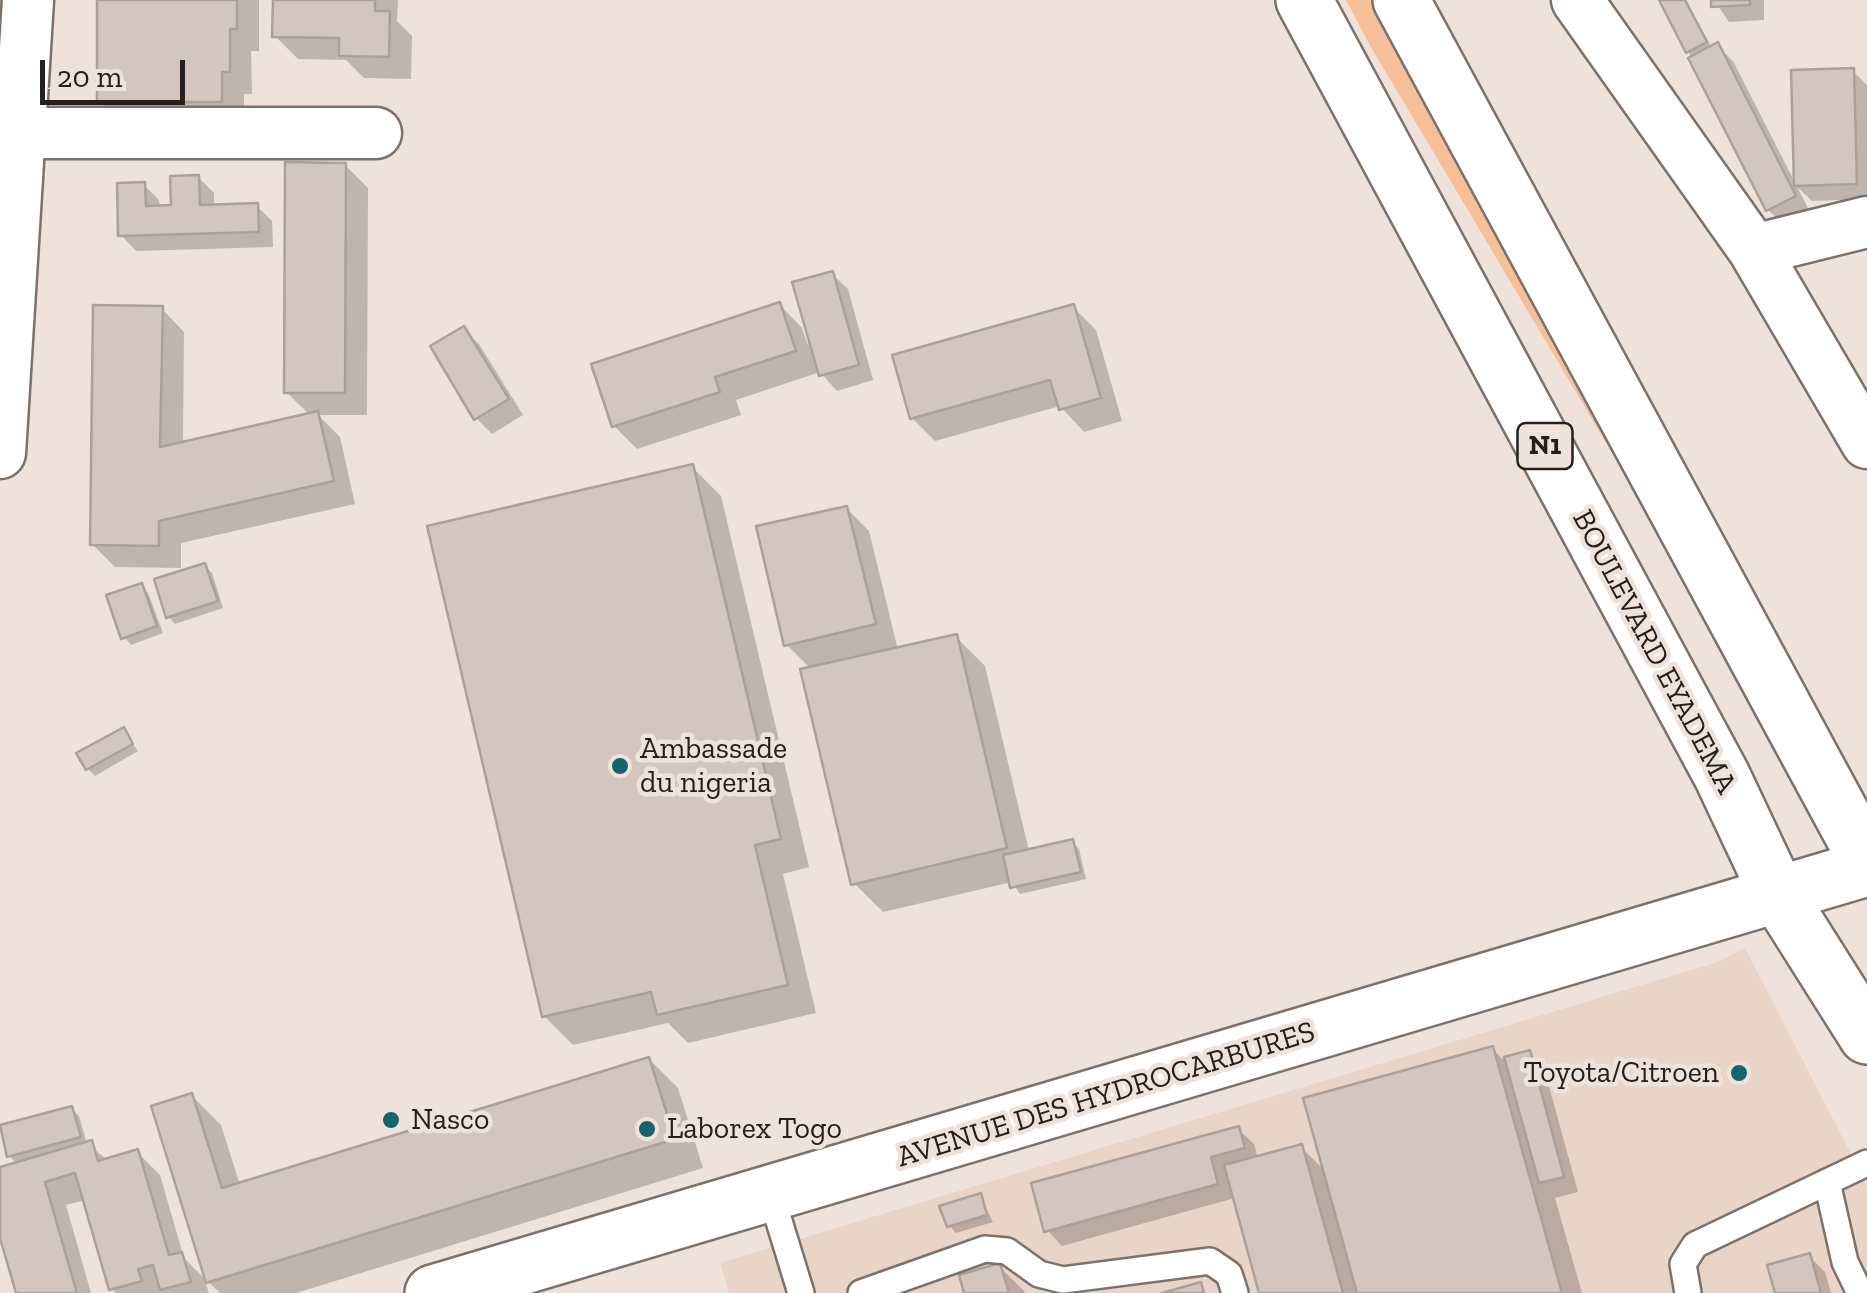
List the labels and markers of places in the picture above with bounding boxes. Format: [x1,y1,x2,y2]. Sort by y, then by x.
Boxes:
place label: Ambassade du nigeria [640,731,787,802]
marker: Ambassade du nigeria [609,755,631,777]
place label: Toyota/Citroen [1524,1055,1719,1091]
marker: Toyota/Citroen [1728,1062,1750,1084]
place label: Nasco [411,1102,489,1138]
marker: Nasco [380,1109,402,1131]
place label: Laborex Togo [667,1111,842,1147]
marker: Laborex Togo [636,1118,658,1140]

